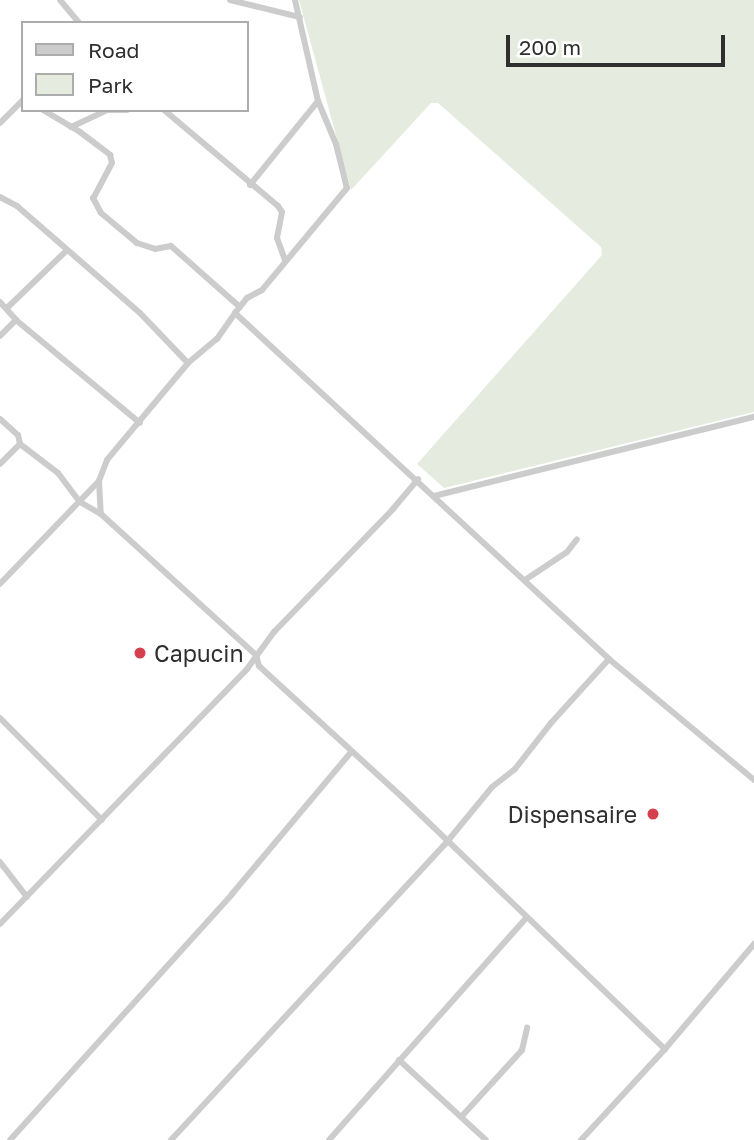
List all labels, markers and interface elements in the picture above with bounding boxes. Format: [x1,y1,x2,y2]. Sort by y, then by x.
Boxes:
legend [21,21,248,112]
scale bar [509,21,728,65]
text: 200 m [519,34,581,60]
text: Road [88,37,139,63]
text: Park [88,72,133,98]
place label: Capucin [154,639,244,667]
marker: Capucin [132,645,148,661]
place label: Dispensaire [507,800,637,828]
marker: Dispensaire [643,804,663,824]

